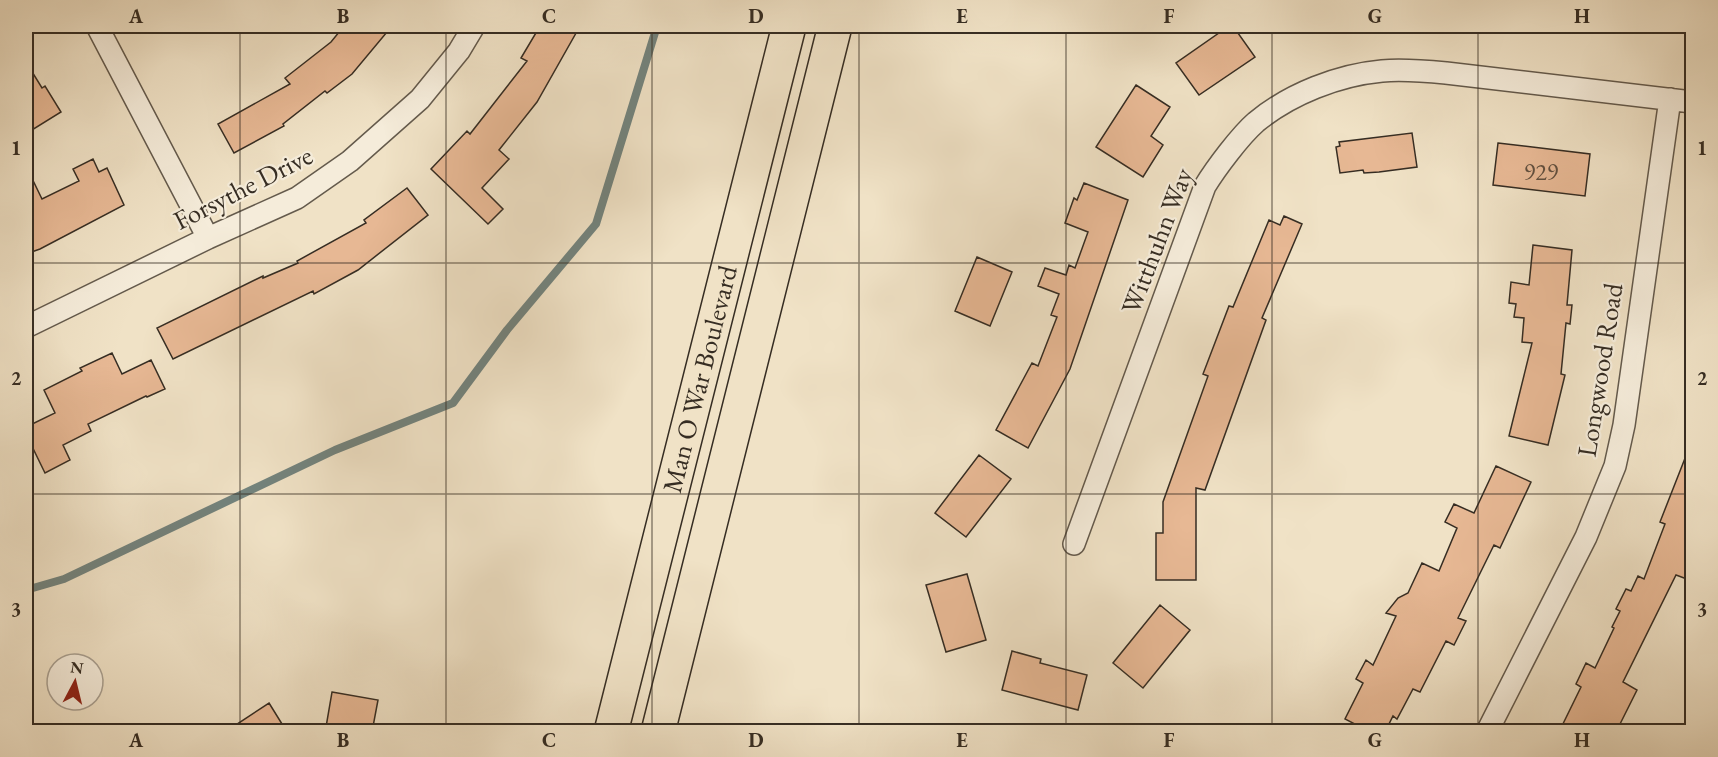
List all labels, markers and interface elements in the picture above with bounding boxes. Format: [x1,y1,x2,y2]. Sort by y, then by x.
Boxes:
text: A [128,3,144,29]
text: B [337,3,349,29]
text: C [542,3,556,29]
text: D [748,3,764,29]
text: E [956,3,968,29]
text: F [1164,3,1175,29]
text: G [1368,3,1382,29]
text: H [1574,3,1590,29]
text: 1 [11,135,21,161]
text: 1 [1697,135,1707,161]
street label: Forsythe Drive [167,138,318,238]
house number: 929 [1524,156,1559,187]
street label: Witthuhn Way [1113,163,1200,319]
street label: Man O War Boulevard [654,261,745,496]
street label: Longwood Road [1569,280,1631,459]
text: 2 [11,365,22,391]
text: 2 [1697,365,1708,391]
text: 3 [11,596,21,622]
text: 3 [1697,596,1707,622]
north arrow [45,652,105,712]
text: N [69,656,85,679]
text: A [128,727,144,753]
text: B [337,727,349,753]
text: C [542,727,556,753]
text: D [748,727,764,753]
text: E [956,727,968,753]
text: F [1164,727,1175,753]
text: G [1368,727,1382,753]
text: H [1574,727,1590,753]

